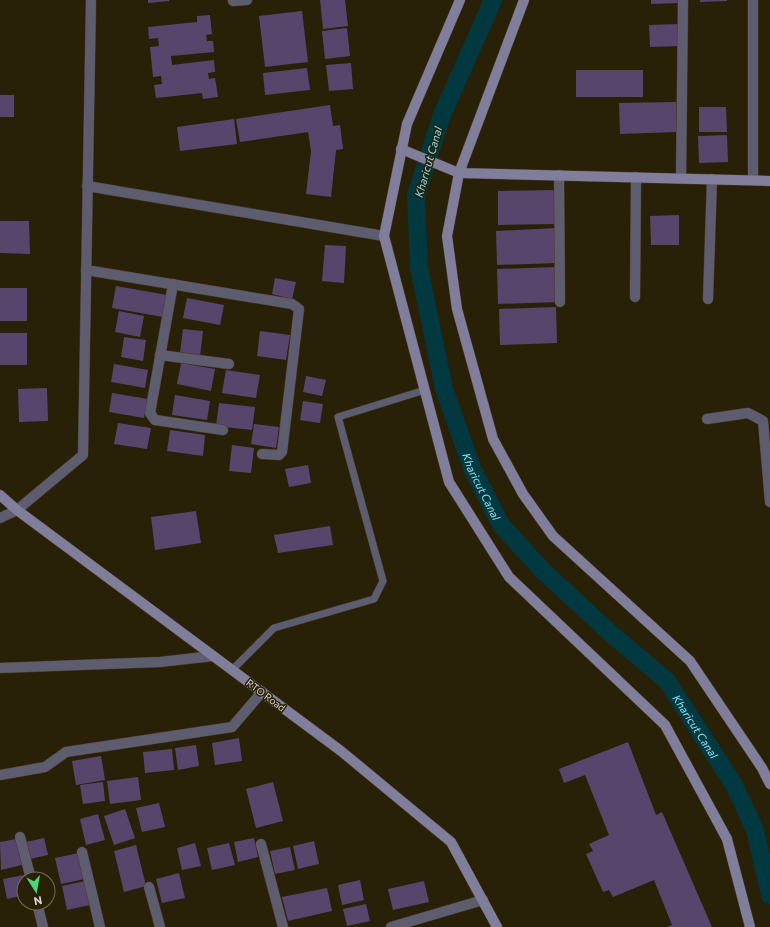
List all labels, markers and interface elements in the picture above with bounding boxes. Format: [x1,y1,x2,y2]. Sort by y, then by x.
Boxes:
water label: Kharicut Canal [412,125,444,199]
water label: Kharicut Canal [461,451,504,522]
street label: RTO Road [244,676,288,714]
water label: Kharicut Canal [671,692,721,760]
north arrow [16,871,56,911]
text: N [33,894,43,908]

